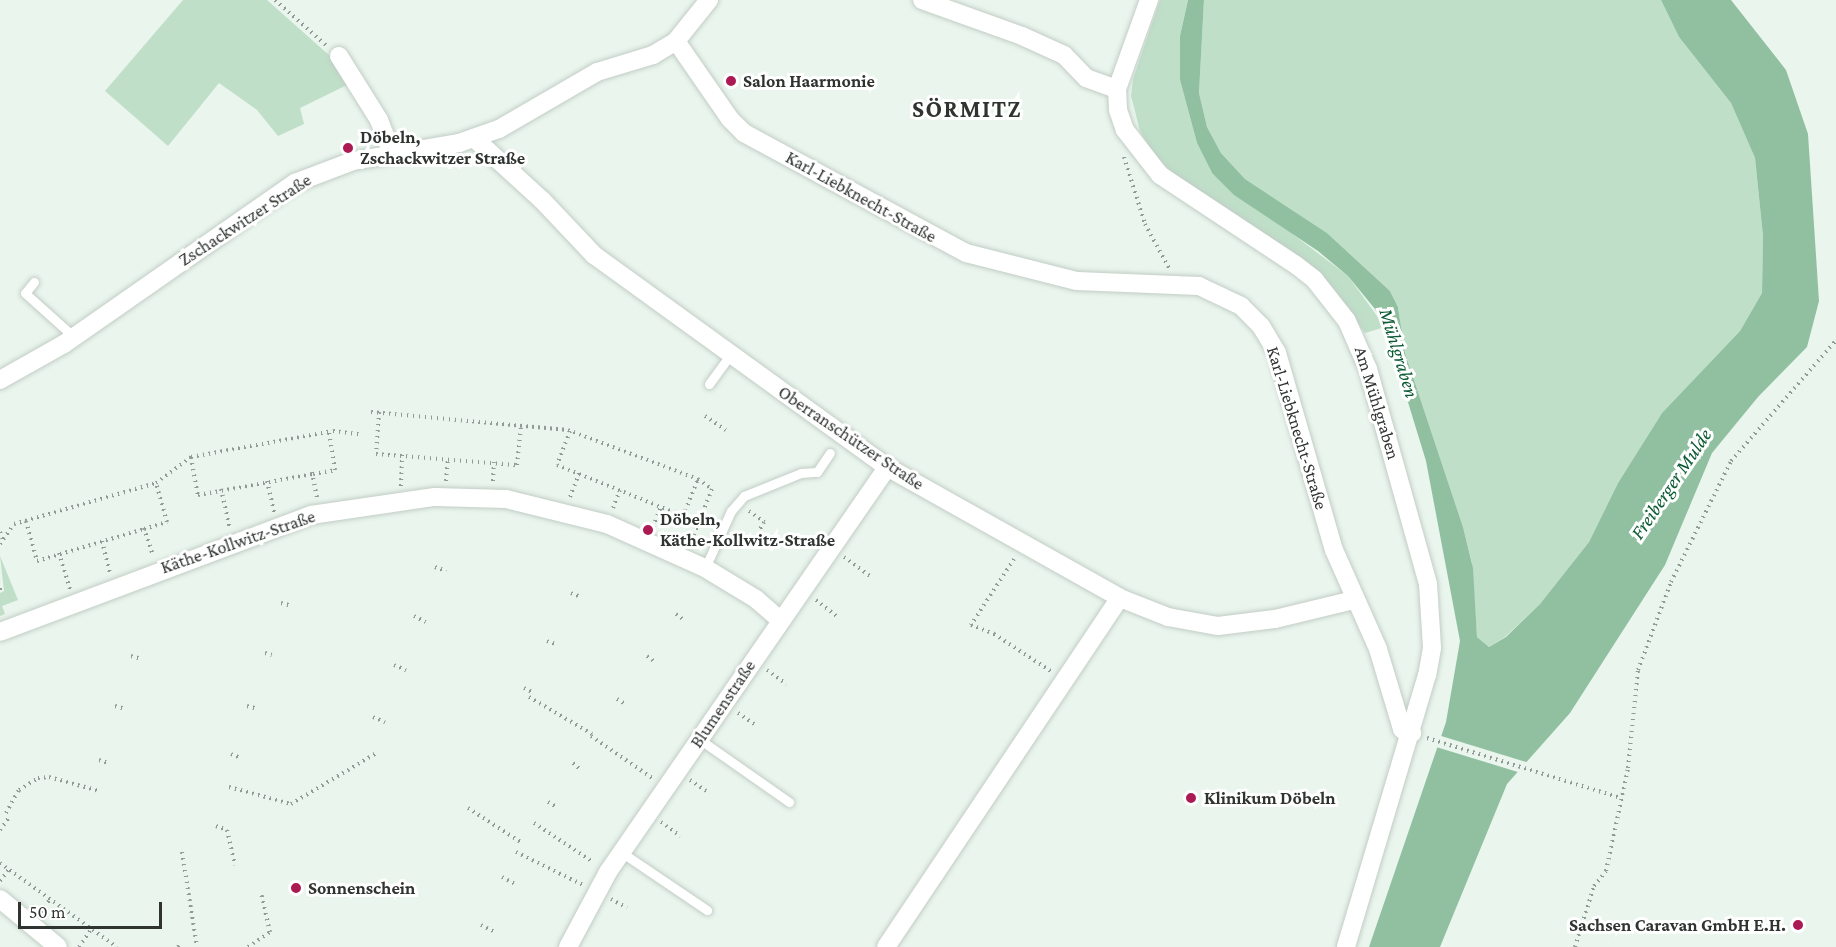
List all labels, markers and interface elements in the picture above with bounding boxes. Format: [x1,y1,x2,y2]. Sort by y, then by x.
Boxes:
place label: Salon Haarmonie [743,70,875,92]
marker: Salon Haarmonie [724,74,738,88]
district label: SÖRMITZ [912,95,1022,123]
place label: Döbeln, Zschackwitzer Straße [360,127,525,170]
marker: Döbeln, Zschackwitzer Straße [341,141,355,155]
street label: Karl-Liebknecht-Straße [782,147,940,247]
street label: Zschackwitzer Straße [175,169,315,271]
water label: Mühlgraben [1374,305,1424,401]
street label: Karl-Liebknecht-Straße [1262,344,1332,512]
street label: Am Mühlgraben [1350,344,1404,462]
street label: Oberranschützer Straße [774,381,928,495]
water label: Freiberger Mulde [1625,424,1717,544]
street label: Käthe-Kollwitz-Straße [158,505,318,579]
place label: Döbeln, Käthe-Kollwitz-Straße [660,509,835,552]
marker: Döbeln, Käthe-Kollwitz-Straße [641,523,655,537]
street label: Blumenstraße [686,656,760,752]
place label: Klinikum Döbeln [1204,787,1336,809]
marker: Klinikum Döbeln [1182,789,1200,807]
place label: Sonnenschein [308,877,415,899]
marker: Sonnenschein [289,881,303,895]
scale bar [21,890,165,928]
text: 50 m [29,902,66,922]
place label: Sachsen Caravan GmbH E.H. [1569,914,1786,936]
marker: Sachsen Caravan GmbH E.H. [1791,918,1805,932]

